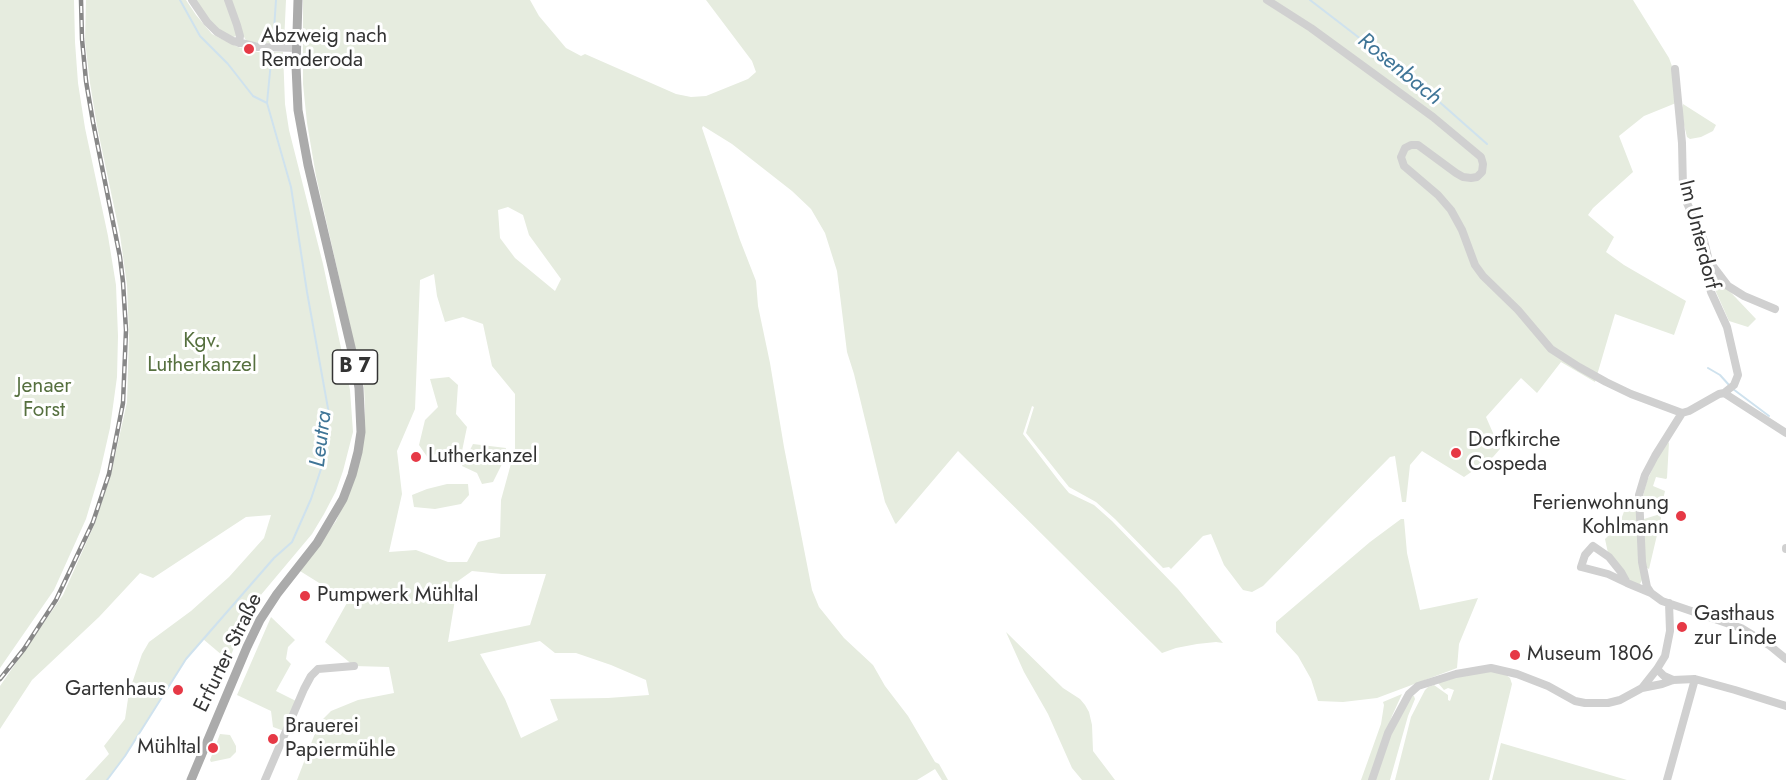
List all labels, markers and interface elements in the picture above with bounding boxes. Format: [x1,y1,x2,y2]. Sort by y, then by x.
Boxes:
place label: Abzweig nach Remderoda [261,24,387,74]
water label: Rosenbach [1352,28,1446,112]
marker: Abzweig nach Remderoda [242,42,256,56]
street label: Im Unterdorf [1672,178,1724,292]
park label: Kgv. Lutherkanzel [147,329,257,379]
road number: B 7 [332,350,378,384]
park label: Jenaer Forst [17,374,71,424]
water label: Leutra [305,409,339,469]
place label: Dorfkirche Cospeda [1468,428,1560,478]
place label: Lutherkanzel [428,444,537,470]
marker: Dorfkirche Cospeda [1449,446,1463,460]
marker: Lutherkanzel [409,450,423,464]
place label: Ferienwohnung Kohlmann [1532,491,1669,541]
marker: Ferienwohnung Kohlmann [1674,509,1688,523]
place label: Pumpwerk Mühltal [317,583,479,609]
marker: Pumpwerk Mühltal [298,589,312,603]
street label: Erfurter Straße [189,590,269,716]
place label: Gasthaus zur Linde [1694,602,1777,652]
marker: Gasthaus zur Linde [1675,620,1689,634]
place label: Museum 1806 [1527,642,1654,668]
marker: Museum 1806 [1508,648,1522,662]
place label: Gartenhaus [65,677,166,703]
marker: Gartenhaus [171,683,185,697]
place label: Brauerei Papiermühle [285,714,396,764]
marker: Brauerei Papiermühle [266,732,280,746]
place label: Mühltal [137,735,201,761]
marker: Mühltal [206,741,220,755]

